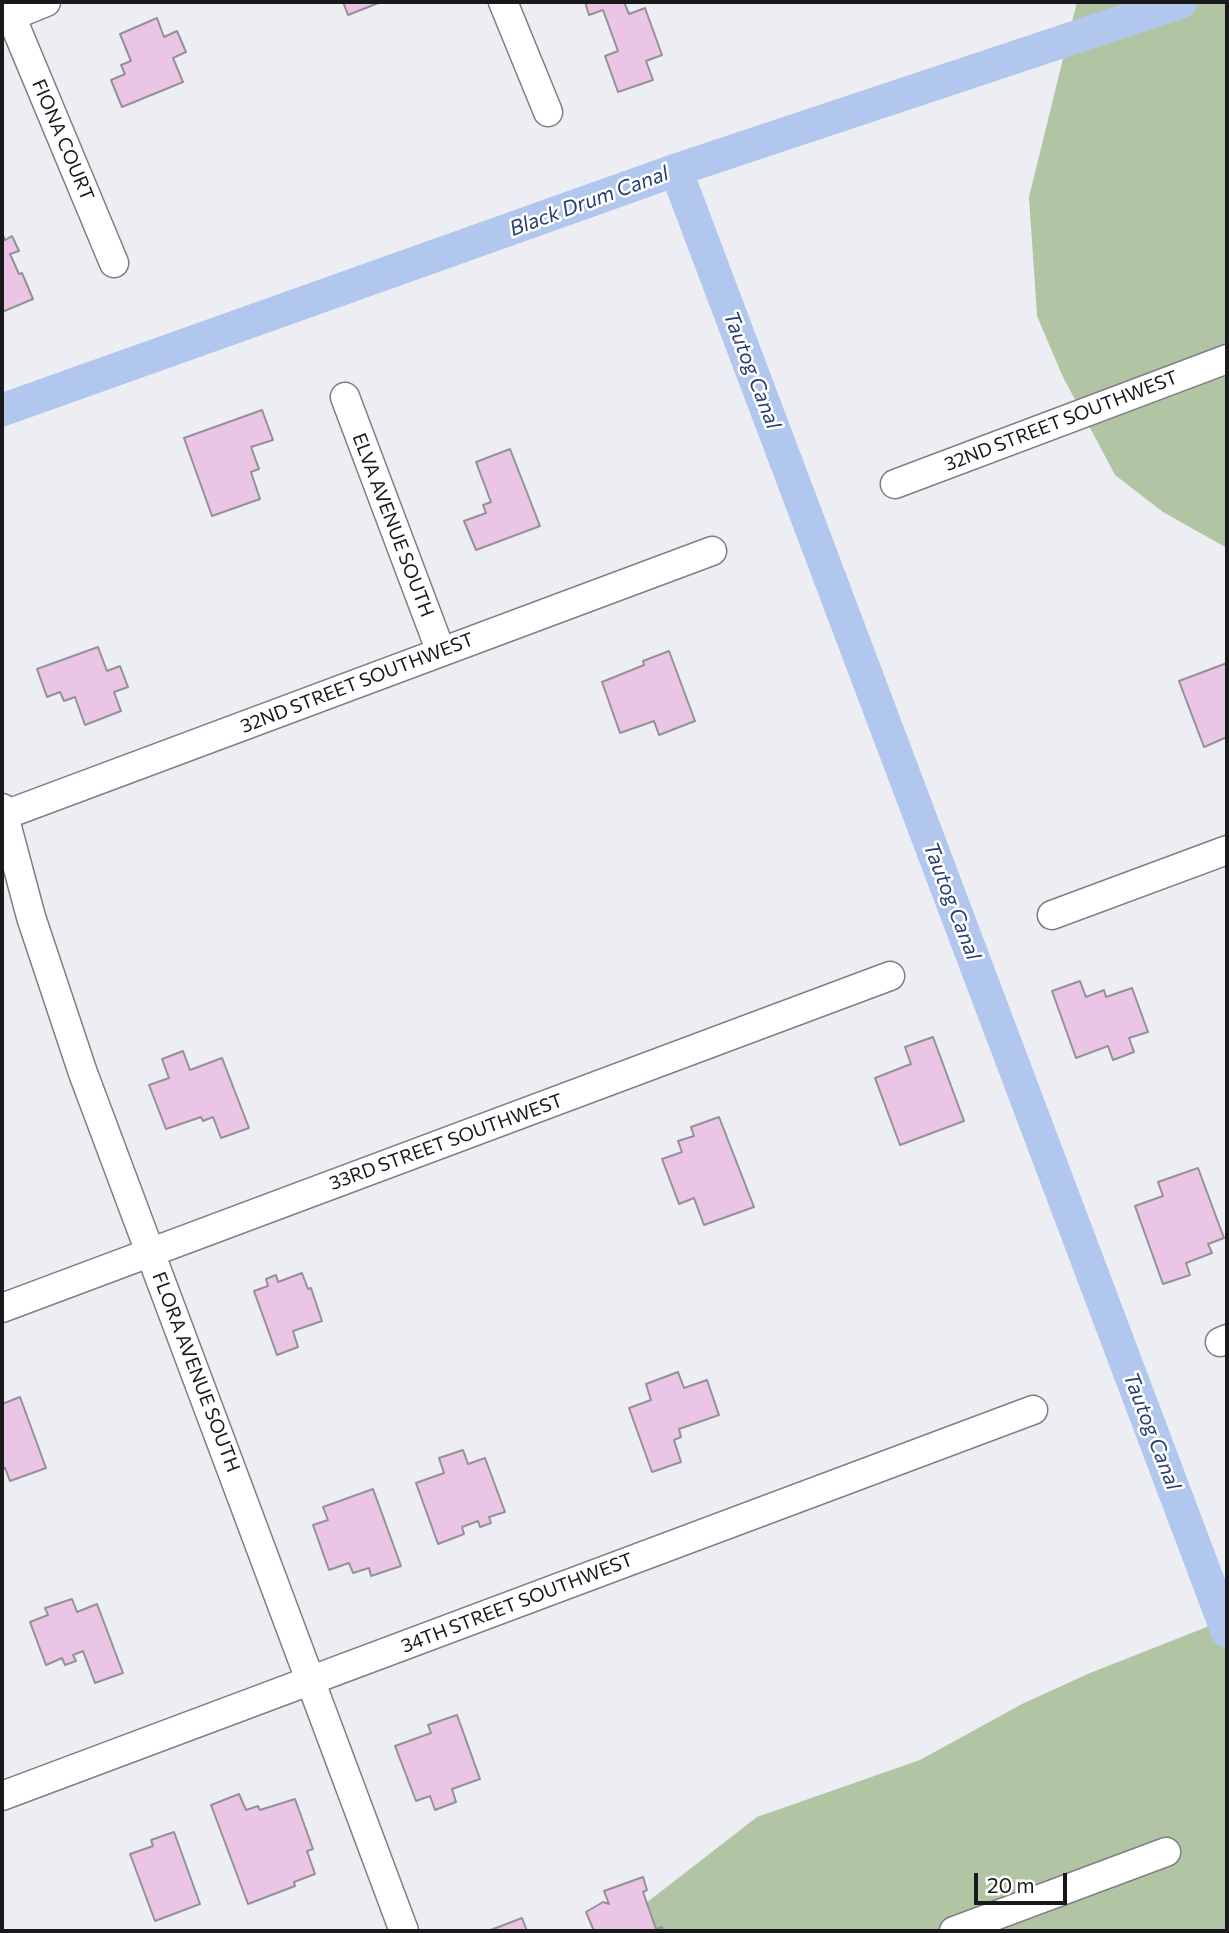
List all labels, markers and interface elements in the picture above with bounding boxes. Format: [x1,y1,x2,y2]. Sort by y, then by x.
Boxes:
street label: FIONA COURT [27,76,99,204]
water label: Black Drum Canal [506,161,672,241]
water label: Tautog Canal [718,307,786,433]
street label: 32ND STREET SOUTHWEST [941,366,1181,476]
street label: ELVA AVENUE SOUTH [347,430,439,620]
street label: 32ND STREET SOUTHWEST [237,628,477,738]
water label: Tautog Canal [918,838,986,964]
street label: 33RD STREET SOUTHWEST [326,1089,566,1195]
street label: FLORA AVENUE SOUTH [147,1269,245,1475]
water label: Tautog Canal [1118,1368,1186,1494]
street label: 34TH STREET SOUTHWEST [398,1548,636,1658]
scale bar [977,1860,1070,1904]
text: 20 m [987,1872,1035,1897]

